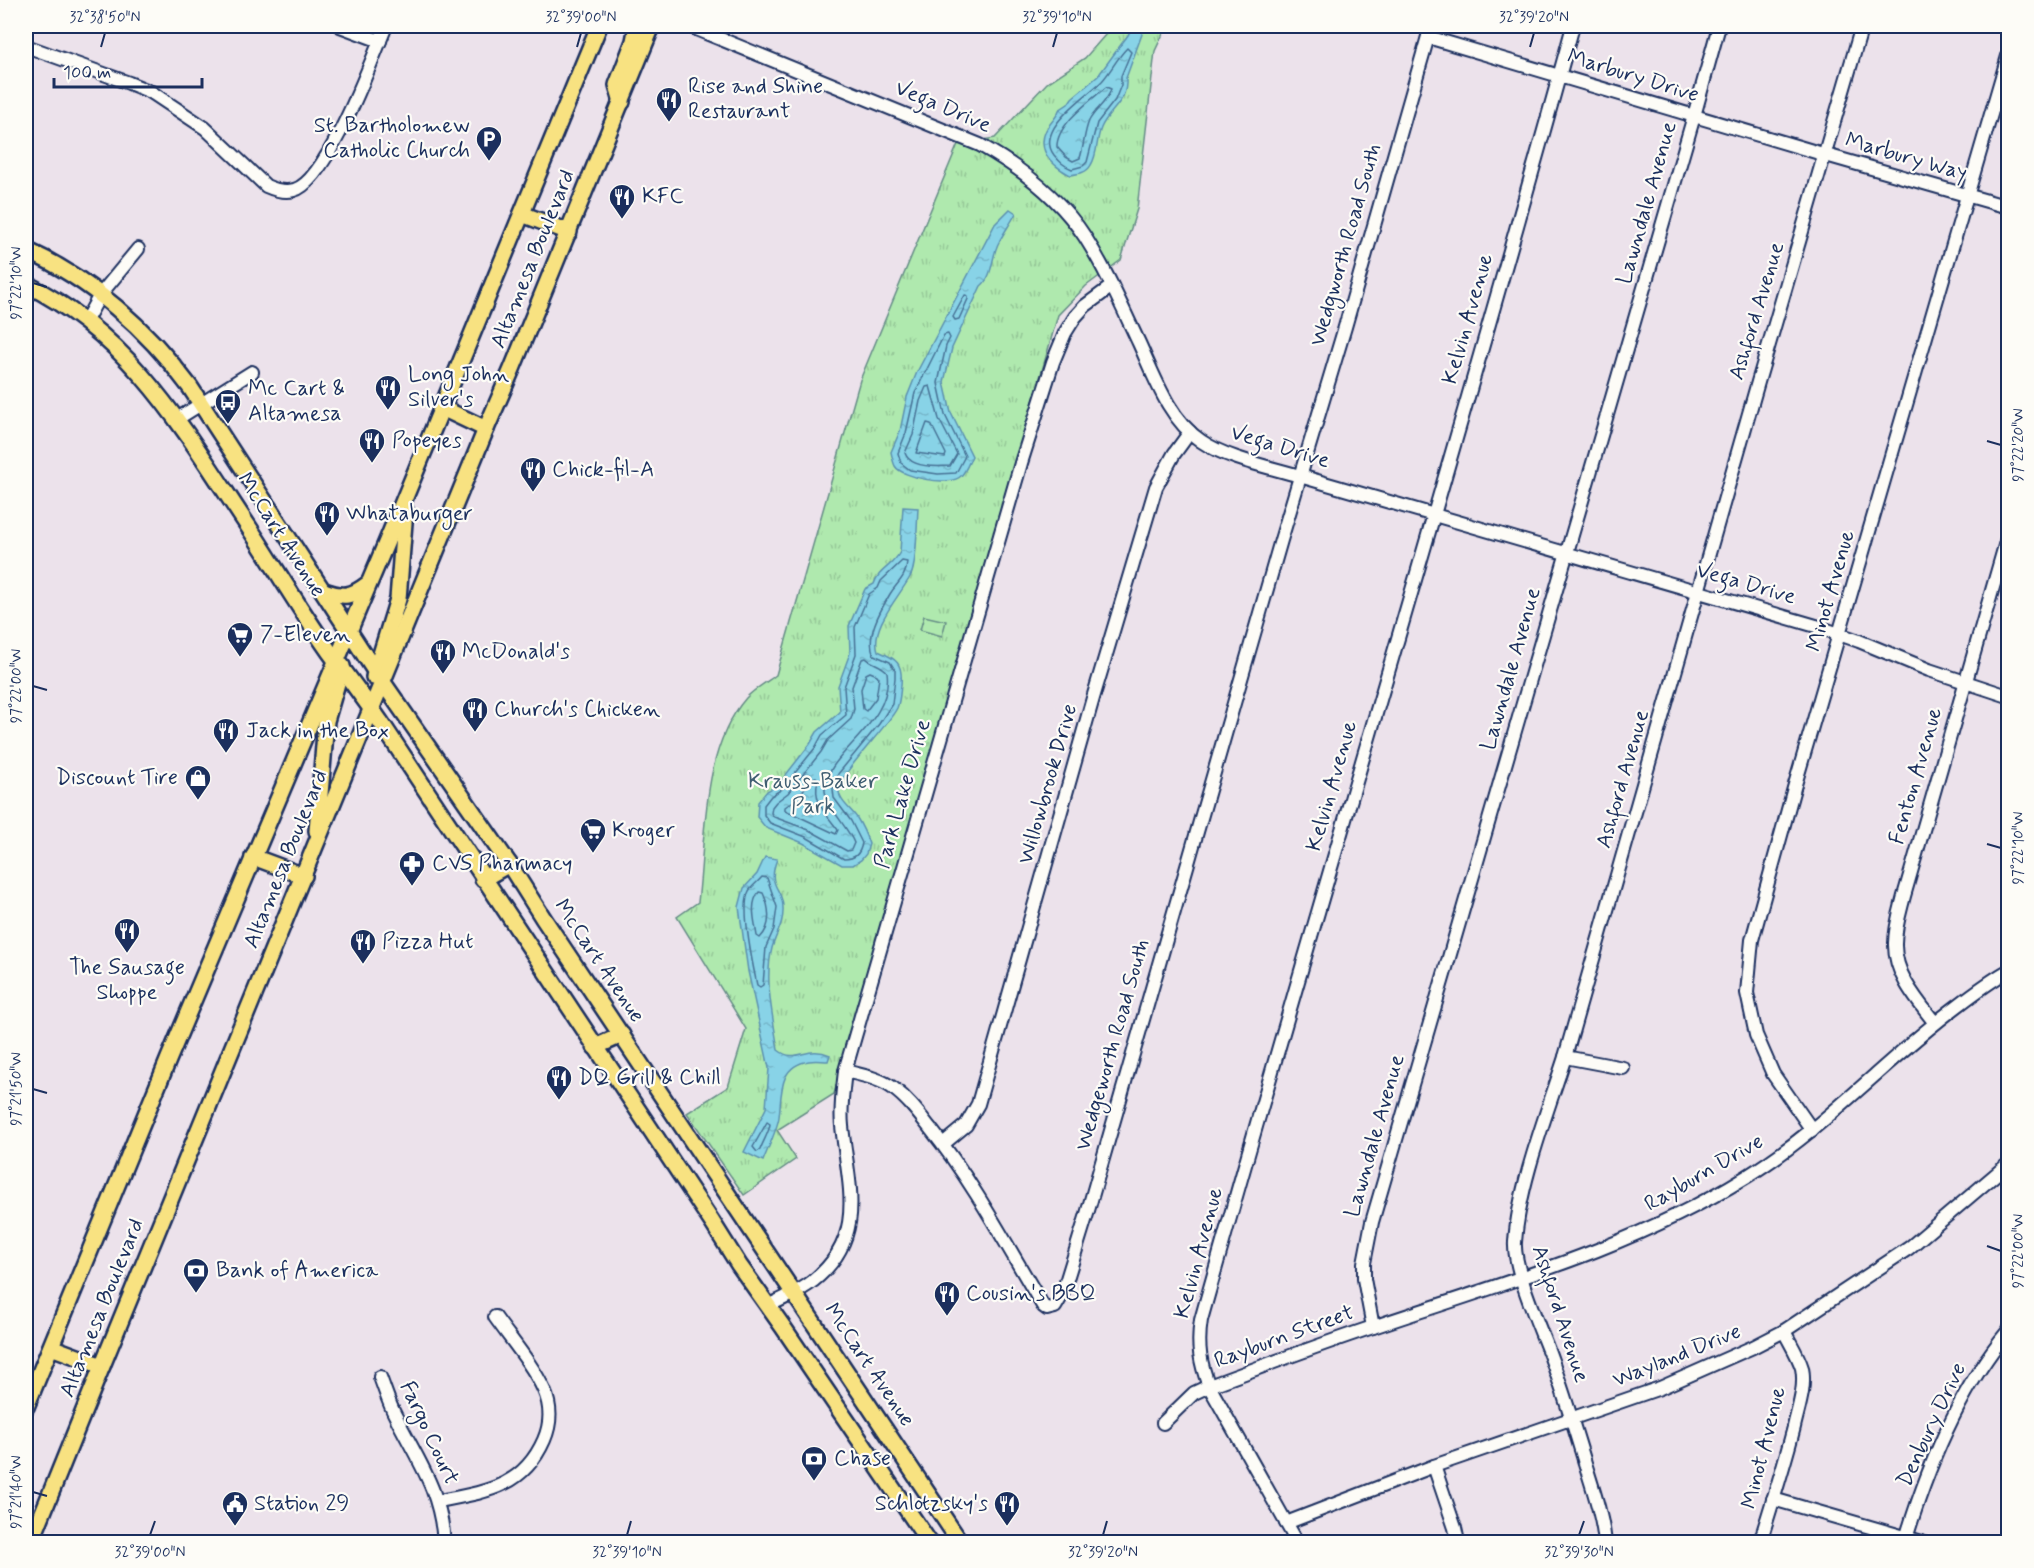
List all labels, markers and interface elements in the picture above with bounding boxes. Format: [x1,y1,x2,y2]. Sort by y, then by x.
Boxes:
text: 32°38'50"N [70,8,140,28]
text: 32°39'00"N [545,8,617,28]
text: 32°39'10"N [1022,8,1092,28]
text: 32°39'20"N [1499,8,1569,28]
street label: Marbury Drive [1564,43,1702,109]
scale bar [54,51,202,89]
text: 100 m [63,61,111,85]
place label: Rise and Shine Restaurant [688,73,823,126]
street label: Vega Drive [889,74,996,143]
restaurant icon: Rise and Shine Restaurant [654,85,684,123]
place label: St. Bartholomew Catholic Church [314,112,470,165]
street label: Lawndale Avenue [1610,118,1684,288]
parking icon: St. Bartholomew Catholic Church [474,124,504,162]
street label: Marbury Way [1842,126,1970,188]
street label: Wedgworth Road South [1304,141,1391,350]
street label: Altamesa Boulevard [484,166,582,352]
restaurant icon: KFC [607,182,637,220]
place label: KFC [642,183,684,211]
street label: Ashford Avenue [1723,239,1793,384]
text: 97°22'10"W [7,247,27,319]
street label: Kelvin Avenue [1436,250,1500,388]
place label: Long John Silver's [408,361,509,414]
restaurant icon: Long John Silver's [373,373,403,411]
place label: Mc Cart & Altamesa [248,375,345,428]
bus stop icon: Mc Cart & Altamesa [213,387,243,425]
text: 97°22'20"W [2009,408,2029,482]
street label: Vega Drive [1226,419,1333,478]
restaurant icon: Popeyes [357,426,387,464]
place label: Popeyes [392,427,462,455]
restaurant icon: Chick-fil-A [518,455,548,493]
place label: Chick-fil-A [552,456,654,484]
street label: McCart Avenue [230,467,332,603]
restaurant icon: Whataburger [312,499,342,537]
place label: Whataburger [346,500,473,531]
street label: Minot Avenue [1800,527,1862,655]
street label: Vega Drive [1692,556,1799,614]
street label: Lawndale Avenue [1474,584,1548,754]
supermarket icon: 7-Eleven [225,620,255,658]
place label: 7-Eleven [260,621,350,649]
restaurant icon: McDonald's [428,637,458,675]
place label: McDonald's [462,638,570,666]
text: 97°22'00"W [7,649,27,723]
restaurant icon: Church's Chicken [460,695,490,733]
place label: Church's Chicken [494,696,660,724]
street label: Willowbrook Drive [1012,701,1084,867]
street label: Fenton Avenue [1883,704,1949,848]
street label: Ashford Avenue [1590,707,1658,852]
restaurant icon: Jack in the Box [211,716,241,754]
street label: Park Lake Drive [868,716,938,872]
place label: Jack in the Box [246,717,389,745]
street label: Kelvin Avenue [1300,717,1364,855]
shop icon: Discount Tire [183,763,213,801]
place label: Discount Tire [56,764,178,792]
street label: Altamesa Boulevard [237,766,335,952]
park label: Krauss-Baker Park [748,768,879,821]
text: 97°22'10"W [2009,812,2029,884]
supermarket icon: Kroger [578,816,608,854]
place label: Kroger [612,817,675,846]
pharmacy icon: CVS Pharmacy [397,849,427,887]
place label: CVS Pharmacy [432,850,572,878]
street label: McCart Avenue [547,894,651,1028]
restaurant icon: The Sausage Shoppe [112,916,142,954]
restaurant icon: Pizza Hut [348,927,378,965]
place label: Pizza Hut [382,928,473,956]
street label: Wedgeworth Road South [1069,936,1160,1155]
place label: The Sausage Shoppe [69,954,185,1007]
street label: Lawndale Avenue [1338,1051,1412,1221]
text: 97°21'50"W [7,1052,27,1126]
restaurant icon: DQ Grill & Chill [544,1063,574,1101]
place label: DQ Grill & Chill [578,1064,721,1092]
street label: Rayburn Drive [1640,1128,1768,1218]
street label: Kelvin Avenue [1168,1184,1230,1322]
text: 97°22'00"W [2009,1214,2029,1288]
street label: Altamesa Boulevard [53,1215,151,1401]
street label: Ashford Avenue [1523,1242,1595,1387]
bank icon: Bank of America [181,1256,211,1294]
place label: Bank of America [216,1257,379,1285]
restaurant icon: Cousin's BBQ [932,1279,962,1317]
place label: Cousin's BBQ [966,1280,1096,1308]
street label: McCart Avenue [817,1298,921,1432]
street label: Rayburn Street [1210,1299,1358,1375]
street label: Wayland Drive [1609,1318,1745,1394]
street label: Denbury Drive [1891,1358,1973,1492]
street label: Fargo Court [390,1377,465,1491]
street label: Minot Avenue [1735,1384,1793,1512]
bank icon: Chase [799,1444,829,1482]
place label: Chase [834,1445,891,1473]
text: 97°21'40"W [7,1455,27,1529]
public building icon: Station 29 [220,1489,250,1527]
restaurant icon: Schlotzsky's [992,1489,1022,1527]
place label: Station 29 [254,1490,349,1518]
place label: Schlotzsky's [875,1490,988,1518]
text: 32°39'00"N [114,1543,186,1563]
text: 32°39'10"N [592,1543,662,1563]
text: 32°39'20"N [1068,1543,1138,1563]
text: 32°39'30"N [1544,1543,1614,1563]

